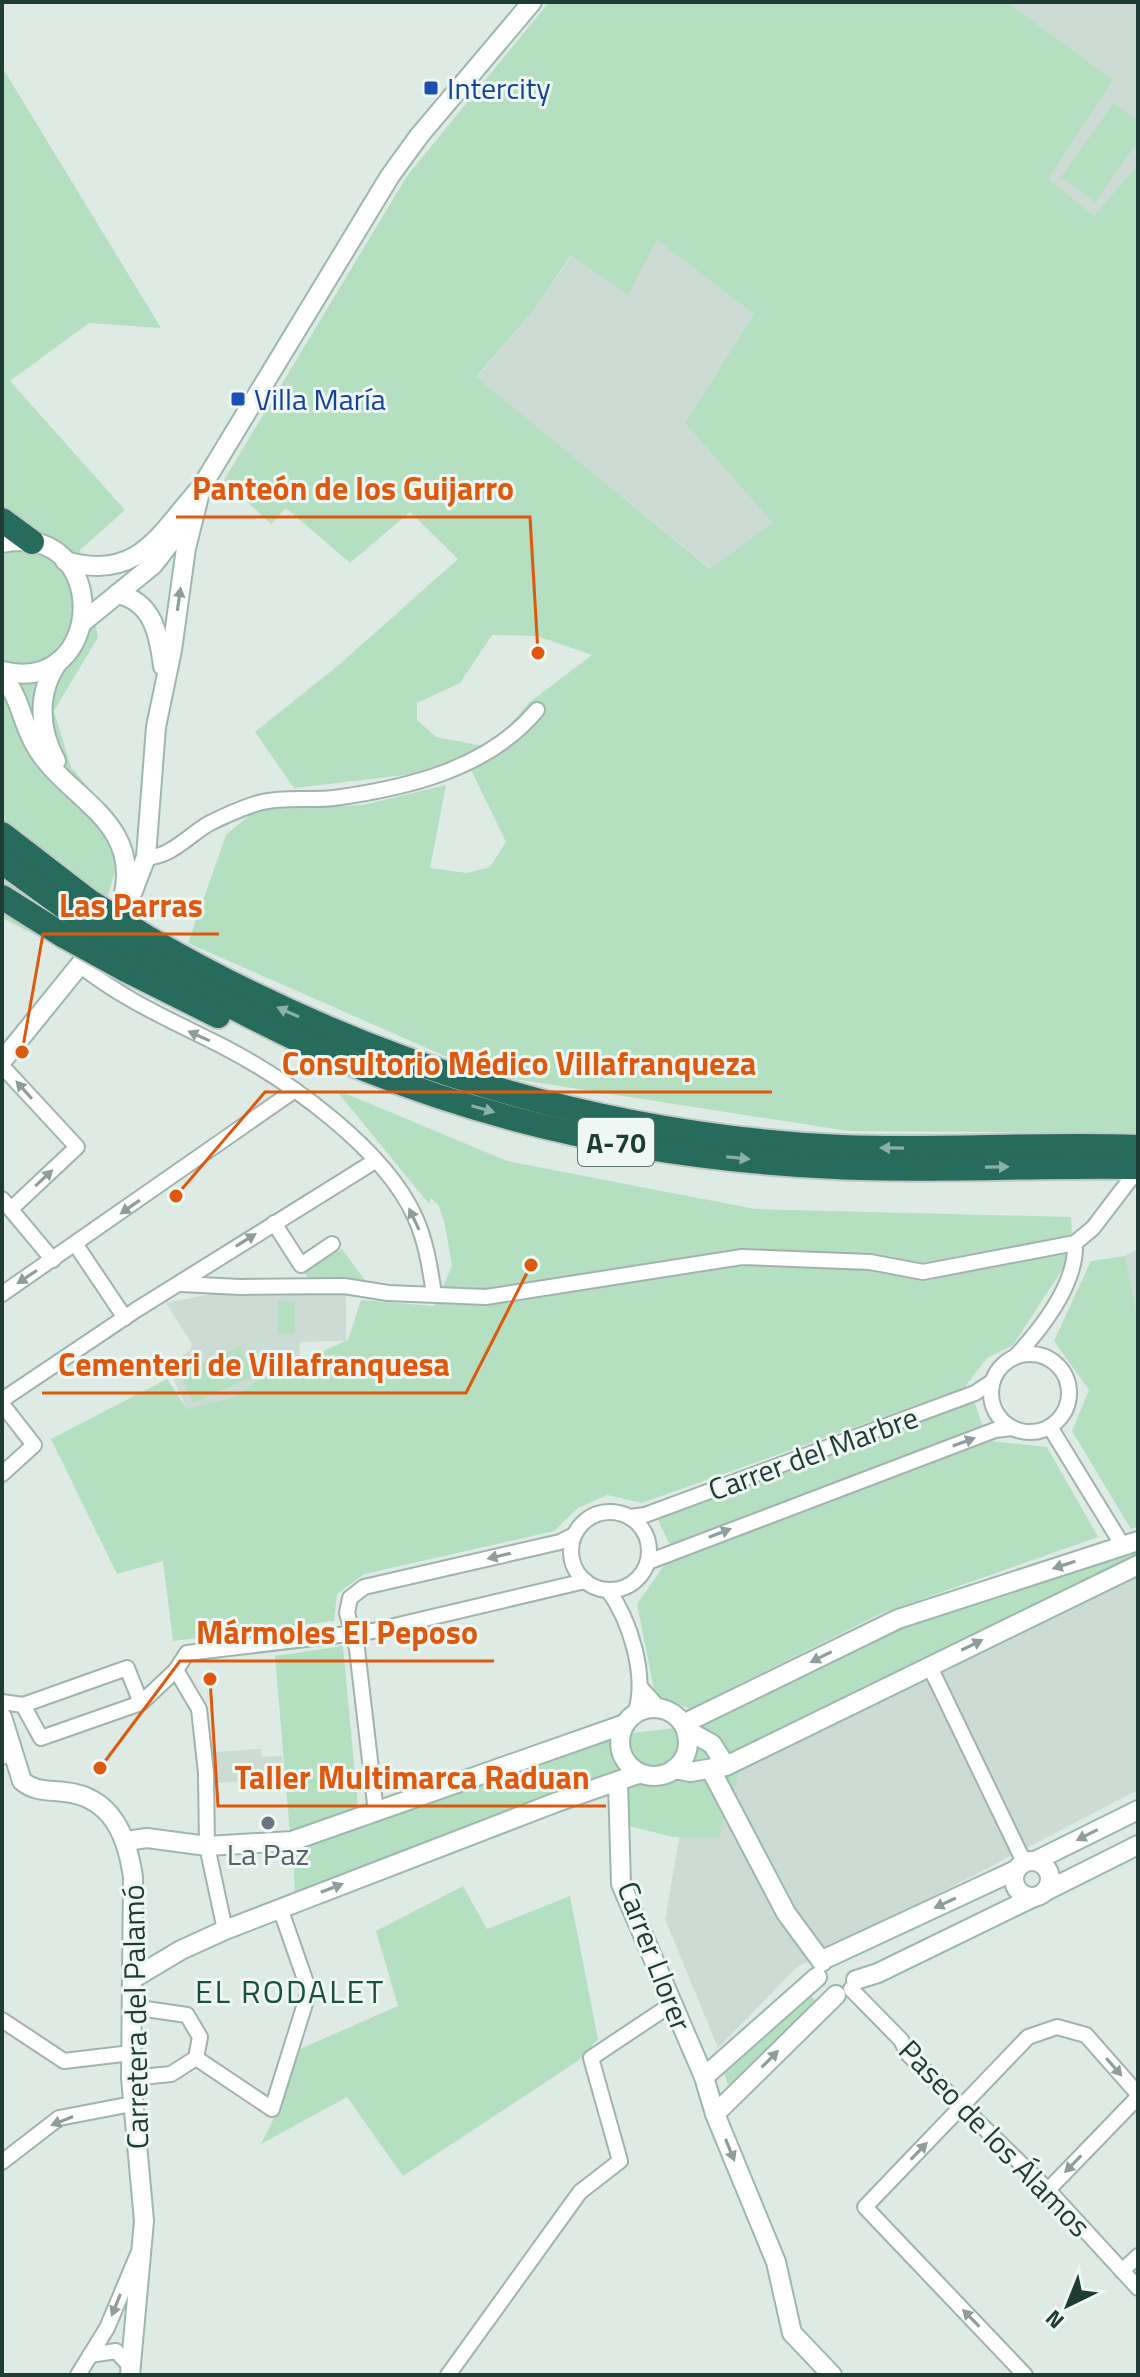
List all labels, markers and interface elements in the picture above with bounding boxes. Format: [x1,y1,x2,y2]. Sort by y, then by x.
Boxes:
place label: Intercity [447,65,551,111]
marker: Intercity [422,79,440,97]
place label: Villa María [254,376,386,422]
marker: Villa María [229,390,247,408]
callout: Panteón de los Guijarro [176,461,530,517]
text: Panteón de los Guijarro [192,464,514,512]
one-way arrow [173,587,186,612]
callout: Las Parras [43,878,219,934]
text: Las Parras [59,881,203,929]
one-way arrow [276,1005,300,1019]
one-way arrow [187,1029,211,1042]
callout: Consultorio Médico Villafranqueza [265,1036,772,1092]
text: Consultorio Médico Villafranqueza [282,1039,756,1087]
one-way arrow [16,1081,33,1101]
one-way arrow [471,1103,495,1116]
road number: A-70 [578,1118,654,1166]
one-way arrow [879,1142,904,1154]
one-way arrow [726,1151,751,1164]
one-way arrow [985,1161,1010,1173]
one-way arrow [34,1170,53,1188]
one-way arrow [120,1199,141,1214]
one-way arrow [407,1207,421,1230]
one-way arrow [235,1234,257,1248]
one-way arrow [17,1269,38,1284]
callout: Cementeri de Villafranquesa [42,1337,466,1393]
text: Cementeri de Villafranquesa [58,1340,450,1388]
street label: Carrer del Marbre [702,1394,924,1512]
one-way arrow [952,1435,976,1448]
one-way arrow [708,1526,732,1539]
one-way arrow [487,1550,512,1563]
one-way arrow [1052,1559,1076,1572]
callout: Mármoles El Peposo [180,1605,494,1661]
text: Mármoles El Peposo [196,1608,478,1656]
one-way arrow [960,1638,984,1652]
one-way arrow [810,1650,833,1664]
callout: Taller Multimarca Raduan [218,1750,606,1806]
text: Taller Multimarca Raduan [234,1753,590,1801]
marker: La Paz [259,1814,277,1832]
one-way arrow [1075,1829,1098,1842]
place label: La Paz [227,1831,309,1877]
street label: Carrer Llorer [605,1875,705,2037]
one-way arrow [320,1881,344,1894]
street label: Carretera del Palamó [110,1884,160,2150]
one-way arrow [933,1896,957,1910]
district label: EL RODALET [195,1967,385,2015]
street label: Paseo de los Álamos [888,2029,1102,2247]
one-way arrow [760,2050,779,2069]
one-way arrow [1104,2057,1122,2076]
one-way arrow [49,2115,73,2128]
one-way arrow [724,2138,737,2162]
one-way arrow [910,2142,928,2161]
one-way arrow [1065,2154,1083,2173]
north arrow [1028,2265,1108,2345]
one-way arrow [109,2293,122,2317]
text: N [1037,2302,1072,2337]
one-way arrow [963,2309,981,2328]

